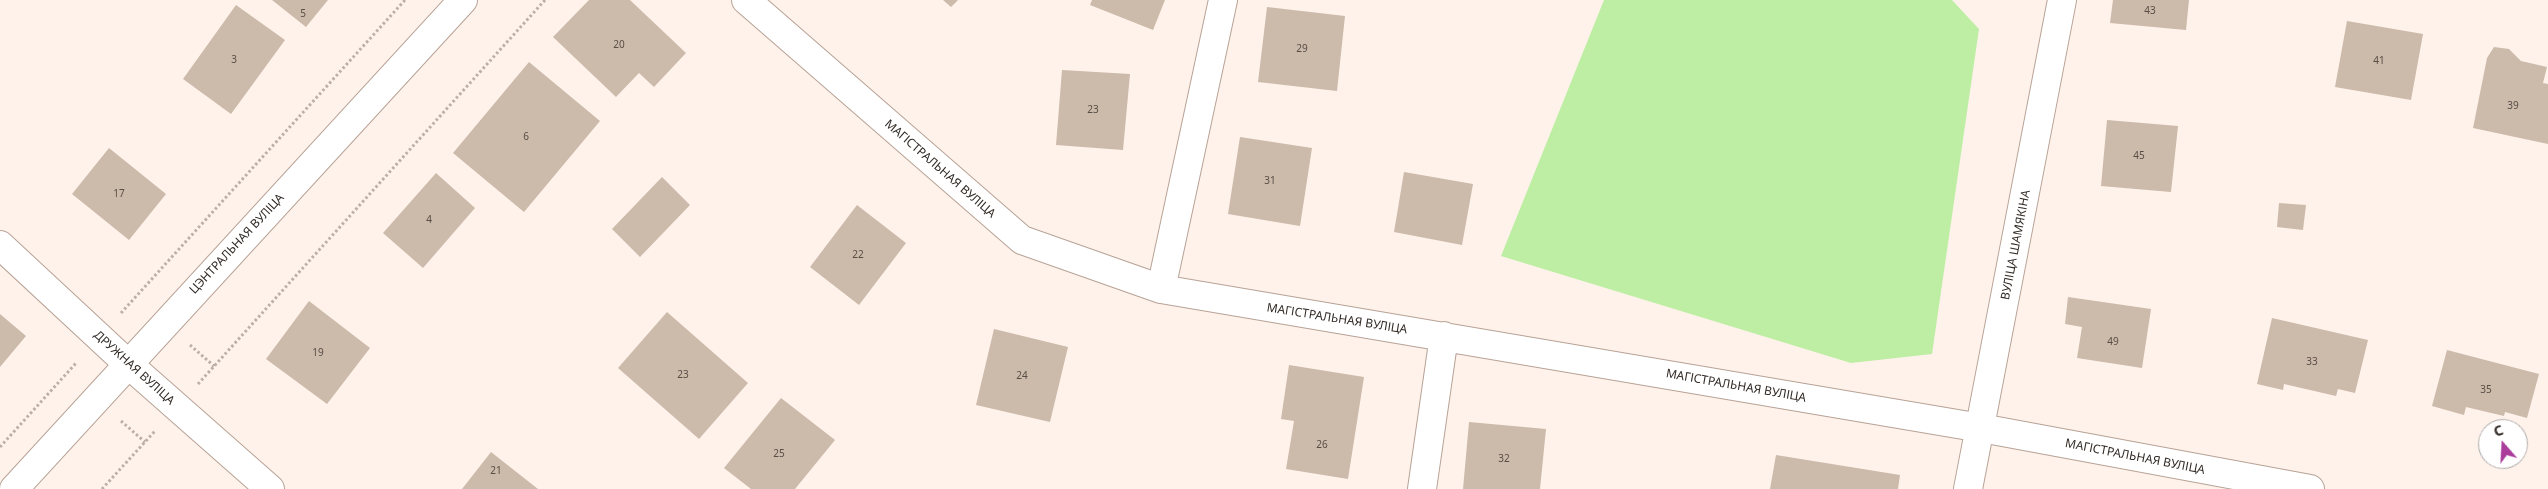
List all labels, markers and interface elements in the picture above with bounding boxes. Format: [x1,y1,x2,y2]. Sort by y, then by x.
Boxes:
house number: 43 [2144,5,2156,17]
house number: 5 [300,8,306,20]
house number: 20 [613,39,625,51]
house number: 29 [1296,43,1308,55]
house number: 3 [231,54,237,66]
house number: 41 [2373,55,2385,67]
house number: 39 [2507,100,2519,112]
house number: 23 [1087,104,1099,116]
street label: МАГІСТРАЛЬНАЯ ВУЛІЦА [882,117,998,221]
house number: 6 [523,131,529,143]
house number: 45 [2133,150,2145,162]
house number: 31 [1264,175,1276,187]
house number: 17 [113,188,125,200]
street label: ВУЛІЦА ШАМЯКІНА [1998,189,2034,301]
street label: ЦЭНТРАЛЬНАЯ ВУЛІЦА [187,191,287,297]
house number: 4 [426,214,432,226]
house number: 22 [852,249,864,261]
street label: МАГІСТРАЛЬНАЯ ВУЛІЦА [1266,301,1408,337]
street label: ДРУЖНАЯ ВУЛІЦА [91,328,177,408]
house number: 49 [2107,336,2119,348]
house number: 19 [312,347,324,359]
house number: 33 [2306,356,2318,368]
street label: МАГІСТРАЛЬНАЯ ВУЛІЦА [1665,367,1807,405]
house number: 23 [677,369,689,381]
house number: 24 [1016,370,1028,382]
house number: 35 [2480,384,2492,396]
north arrow [2478,419,2528,469]
text: С [2491,420,2506,441]
street label: МАГІСТРАЛЬНАЯ ВУЛІЦА [2064,436,2206,478]
house number: 26 [1316,439,1328,451]
house number: 25 [773,448,785,460]
house number: 32 [1498,453,1510,465]
house number: 21 [490,465,502,477]

